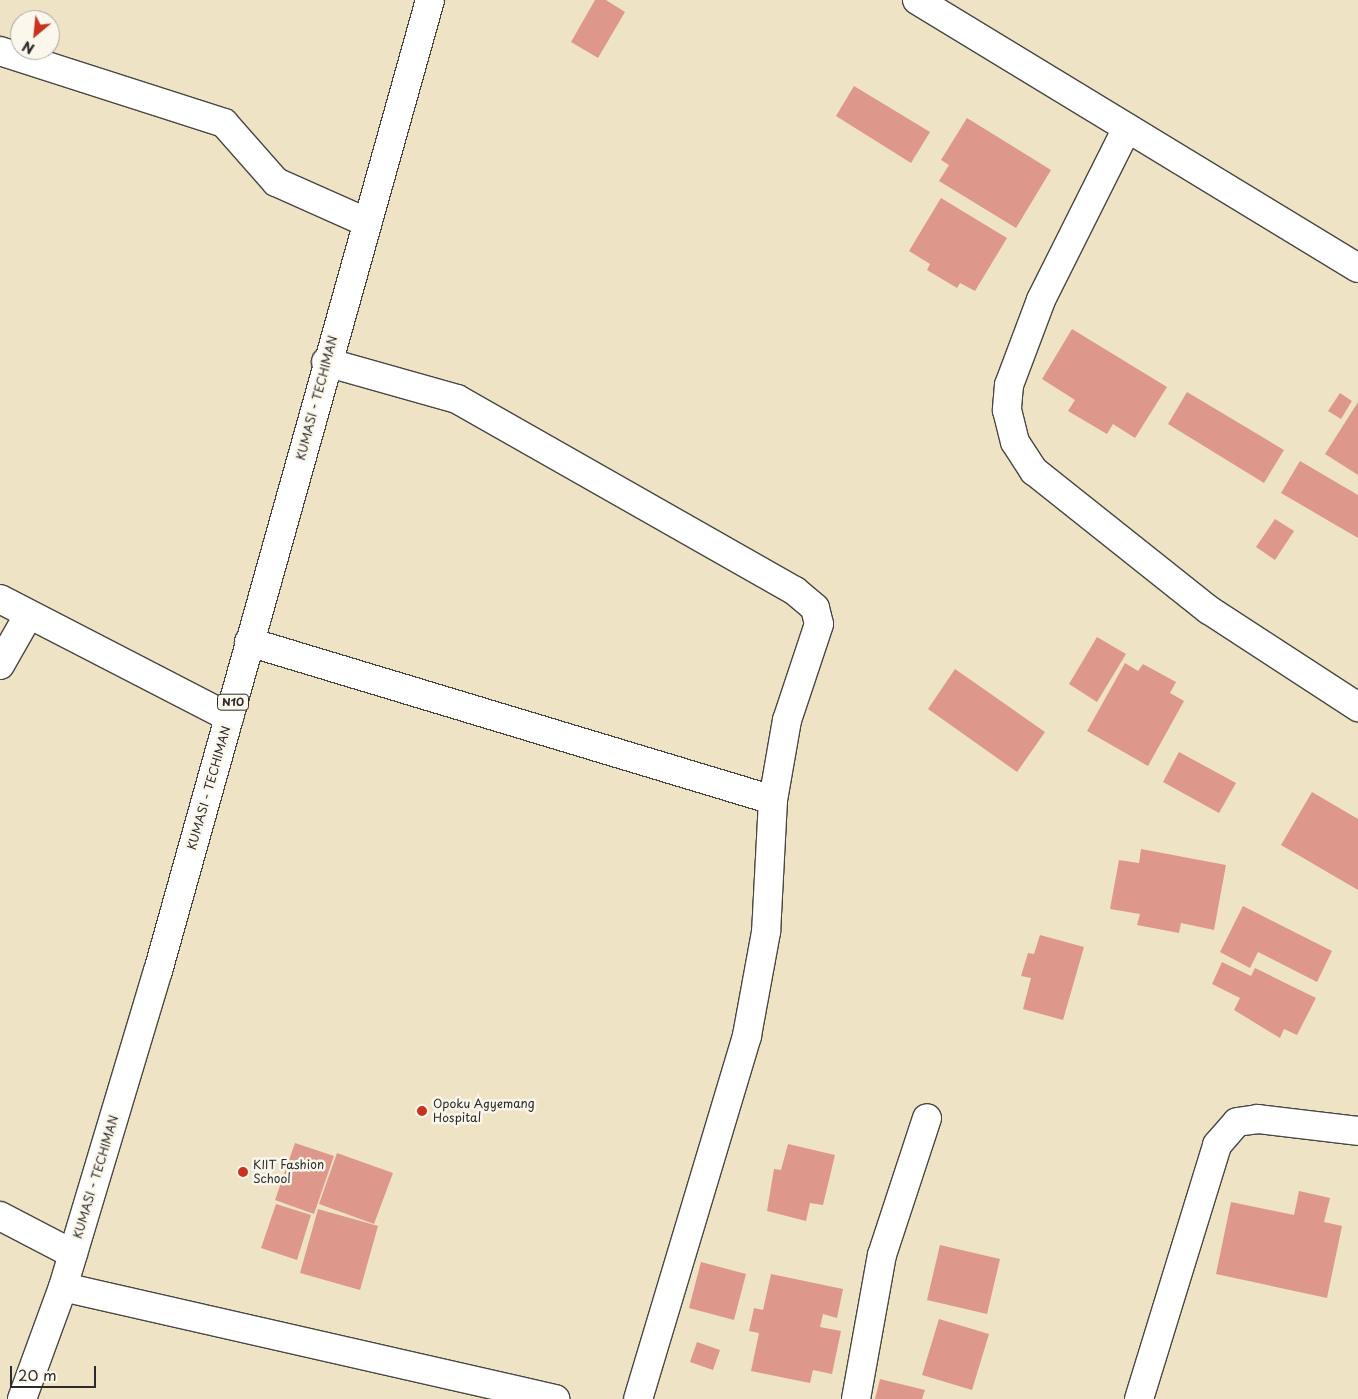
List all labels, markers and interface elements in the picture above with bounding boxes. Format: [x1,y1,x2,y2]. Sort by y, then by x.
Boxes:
north arrow [10,10,60,60]
text: N [18,36,38,60]
street label: KUMASI - TECHIMAN [293,334,341,462]
road number: N10 [217,694,249,710]
street label: KUMASI - TECHIMAN [184,724,234,852]
place label: Opoku Agyemang Hospital [433,1097,535,1125]
marker: Opoku Agyemang Hospital [415,1104,429,1118]
street label: KUMASI - TECHIMAN [70,1113,122,1241]
place label: KIIT Fashion School [253,1158,325,1186]
marker: KIIT Fashion School [237,1166,249,1178]
scale bar [12,1356,99,1388]
text: 20 m [18,1363,57,1386]

